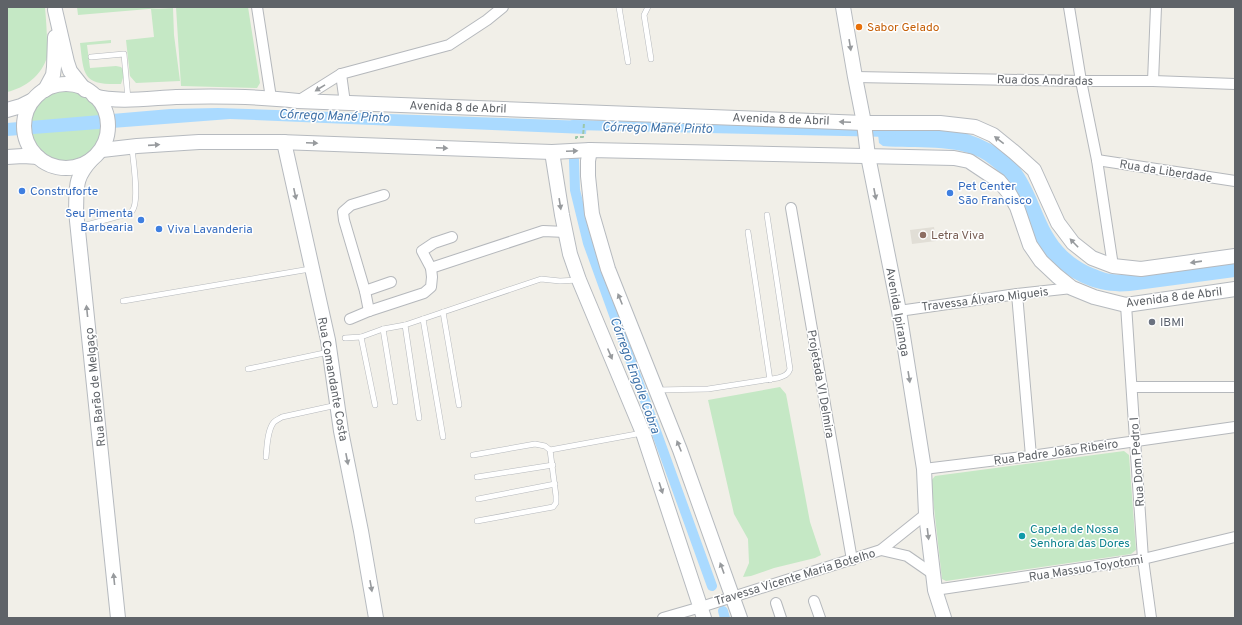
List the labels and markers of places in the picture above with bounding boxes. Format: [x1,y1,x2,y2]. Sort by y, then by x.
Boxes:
place label: Sabor Gelado [867,20,940,36]
marker: Sabor Gelado [854,22,864,32]
place label: Pet Center São Francisco [958,179,1032,209]
place label: Construforte [30,184,98,200]
marker: Construforte [17,186,27,196]
marker: Pet Center São Francisco [945,188,955,198]
place label: Seu Pimenta Barbearia [65,206,133,236]
marker: Seu Pimenta Barbearia [136,215,146,225]
place label: Viva Lavanderia [167,222,253,238]
marker: Viva Lavanderia [154,224,164,234]
place label: Letra Viva [931,228,984,244]
marker: Letra Viva [918,230,928,240]
place label: IBMI [1160,315,1184,331]
marker: IBMI [1147,317,1157,327]
place label: Capela de Nossa Senhora das Dores [1030,522,1130,552]
marker: Capela de Nossa Senhora das Dores [1017,531,1027,541]

